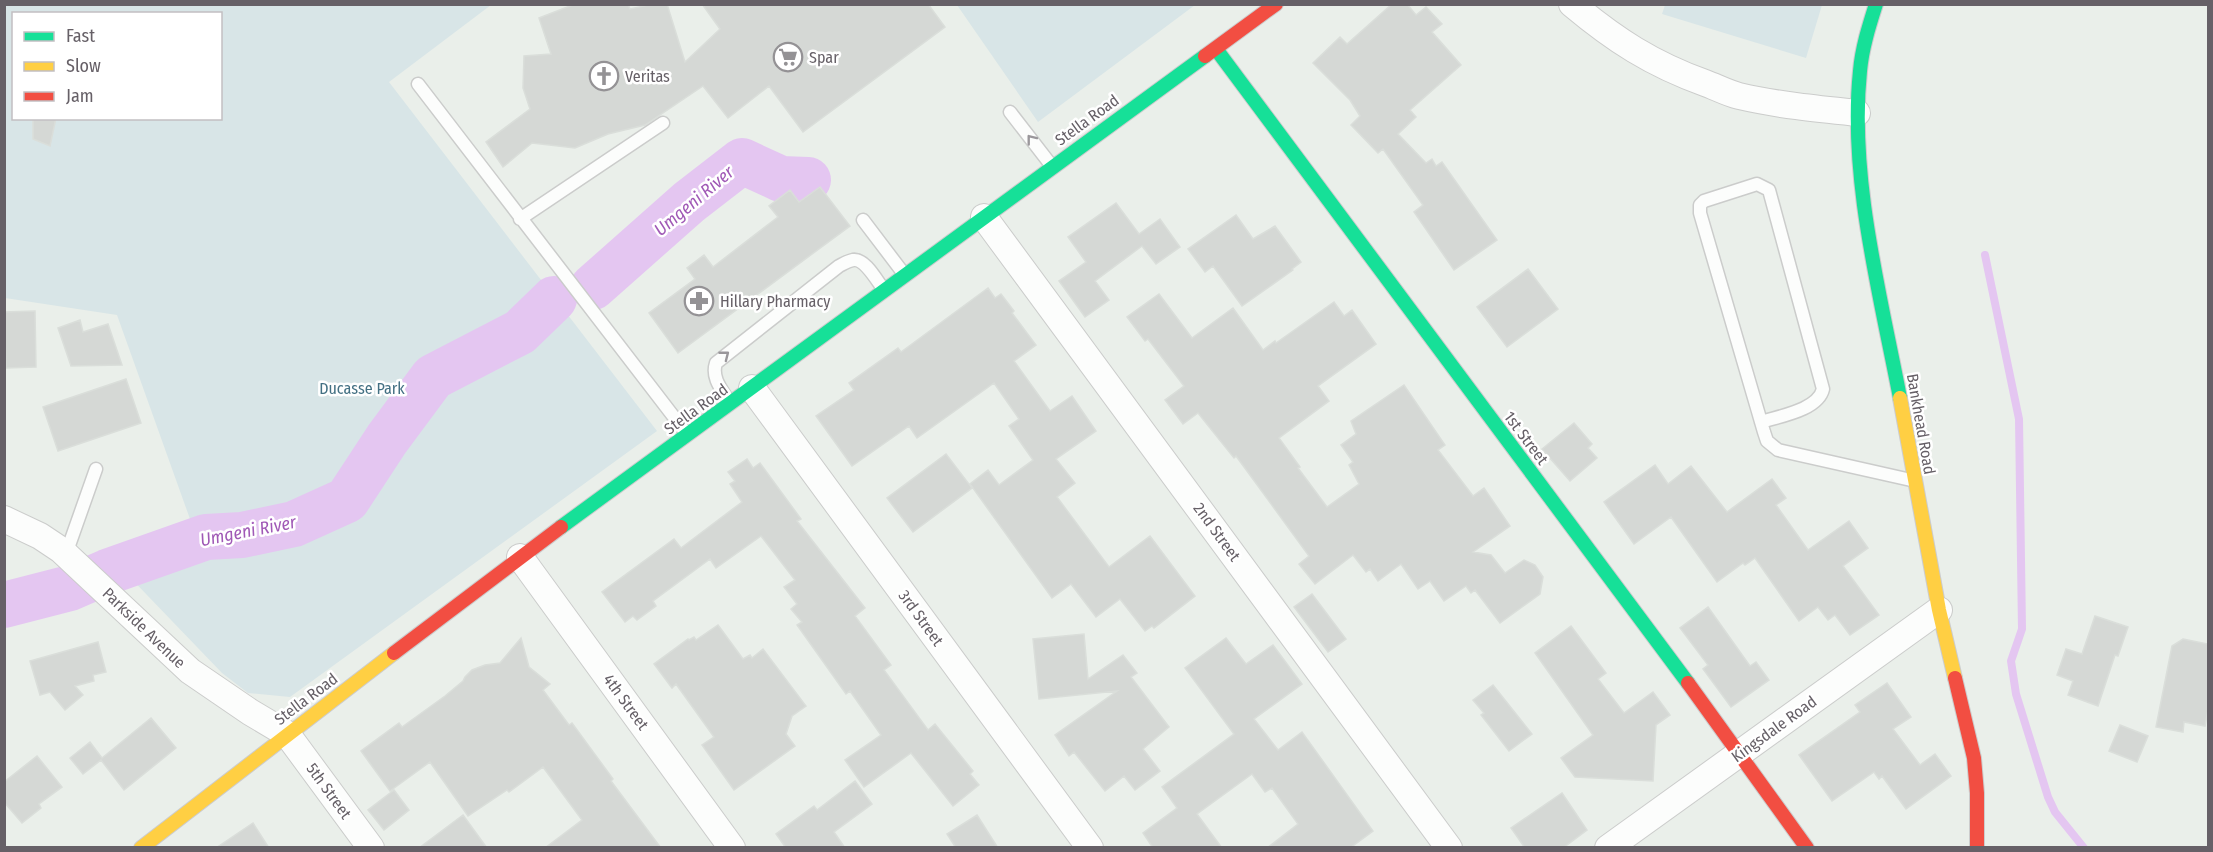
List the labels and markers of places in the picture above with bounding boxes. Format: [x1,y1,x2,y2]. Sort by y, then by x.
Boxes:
supermarket icon: Spar [772,41,804,73]
place label: Spar [809,48,839,67]
church icon: Veritas [588,60,620,92]
place label: Veritas [625,67,670,86]
pharmacy icon: Hillary Pharmacy [683,285,715,317]
place label: Hillary Pharmacy [720,292,831,311]

